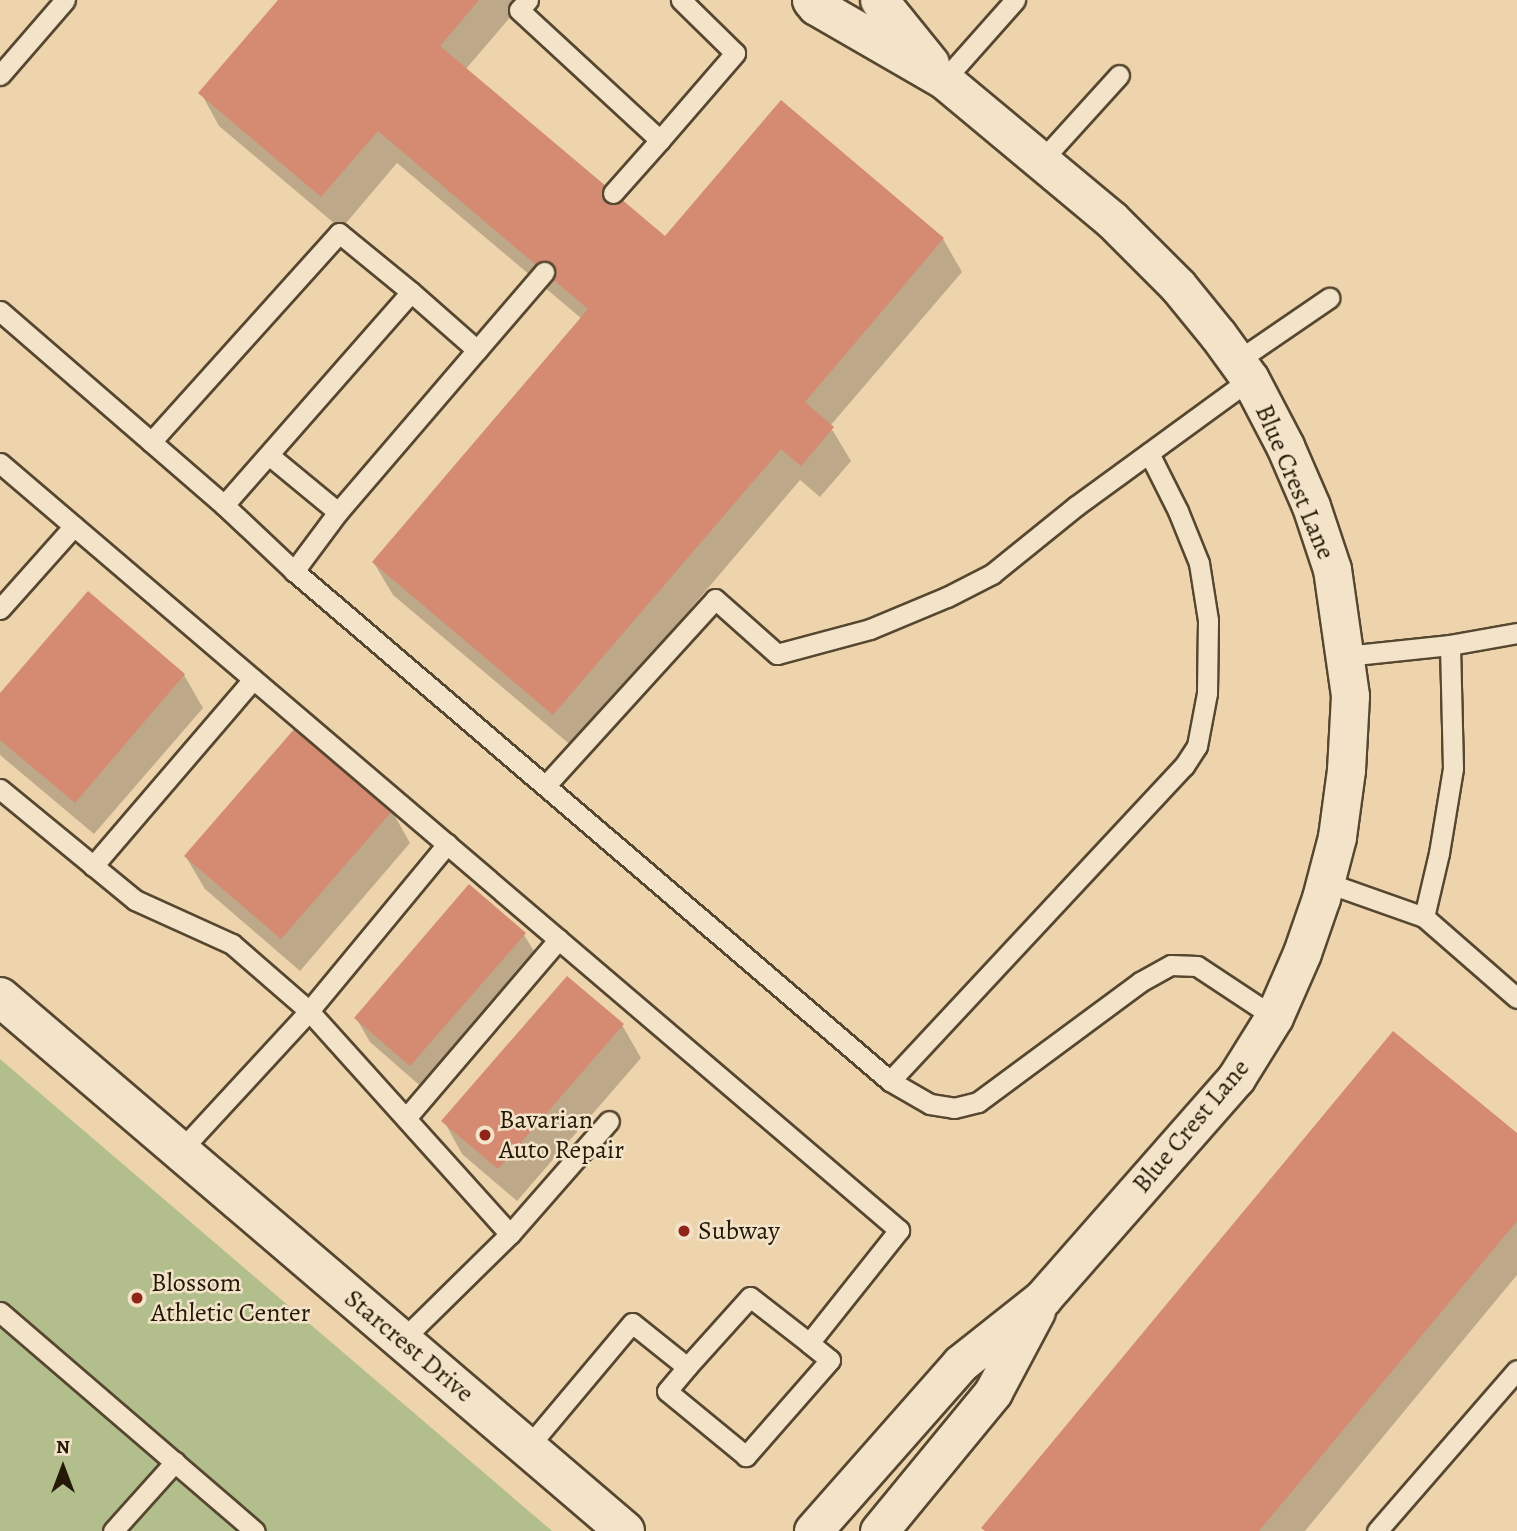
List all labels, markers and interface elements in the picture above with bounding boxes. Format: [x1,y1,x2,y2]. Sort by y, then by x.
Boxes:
street label: Blue Crest Lane [1248,400,1342,564]
street label: Blue Crest Lane [1126,1053,1256,1199]
place label: Bavarian Auto Repair [499,1104,624,1166]
marker: Bavarian Auto Repair [477,1127,493,1143]
place label: Subway [698,1215,780,1247]
marker: Subway [676,1223,692,1239]
place label: Blossom Athletic Center [151,1267,311,1328]
street label: Starcrest Drive [338,1283,480,1409]
marker: Blossom Athletic Center [129,1290,145,1306]
north arrow [28,1433,98,1503]
text: N [56,1434,70,1460]

